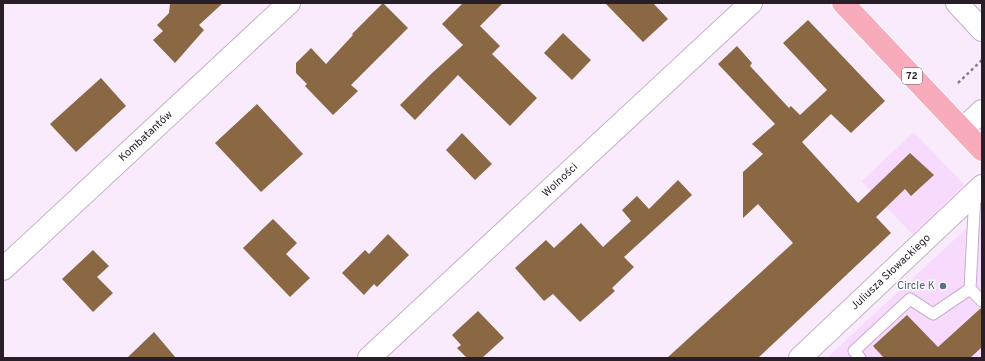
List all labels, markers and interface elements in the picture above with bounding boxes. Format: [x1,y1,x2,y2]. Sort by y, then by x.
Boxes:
road number: 72 [902,68,922,84]
street label: Kombatantów [116,108,176,165]
street label: Wolności [539,160,581,200]
street label: Juliusza Słowackiego [848,231,934,313]
place label: Circle K [897,279,935,293]
marker: Circle K [938,281,948,291]

